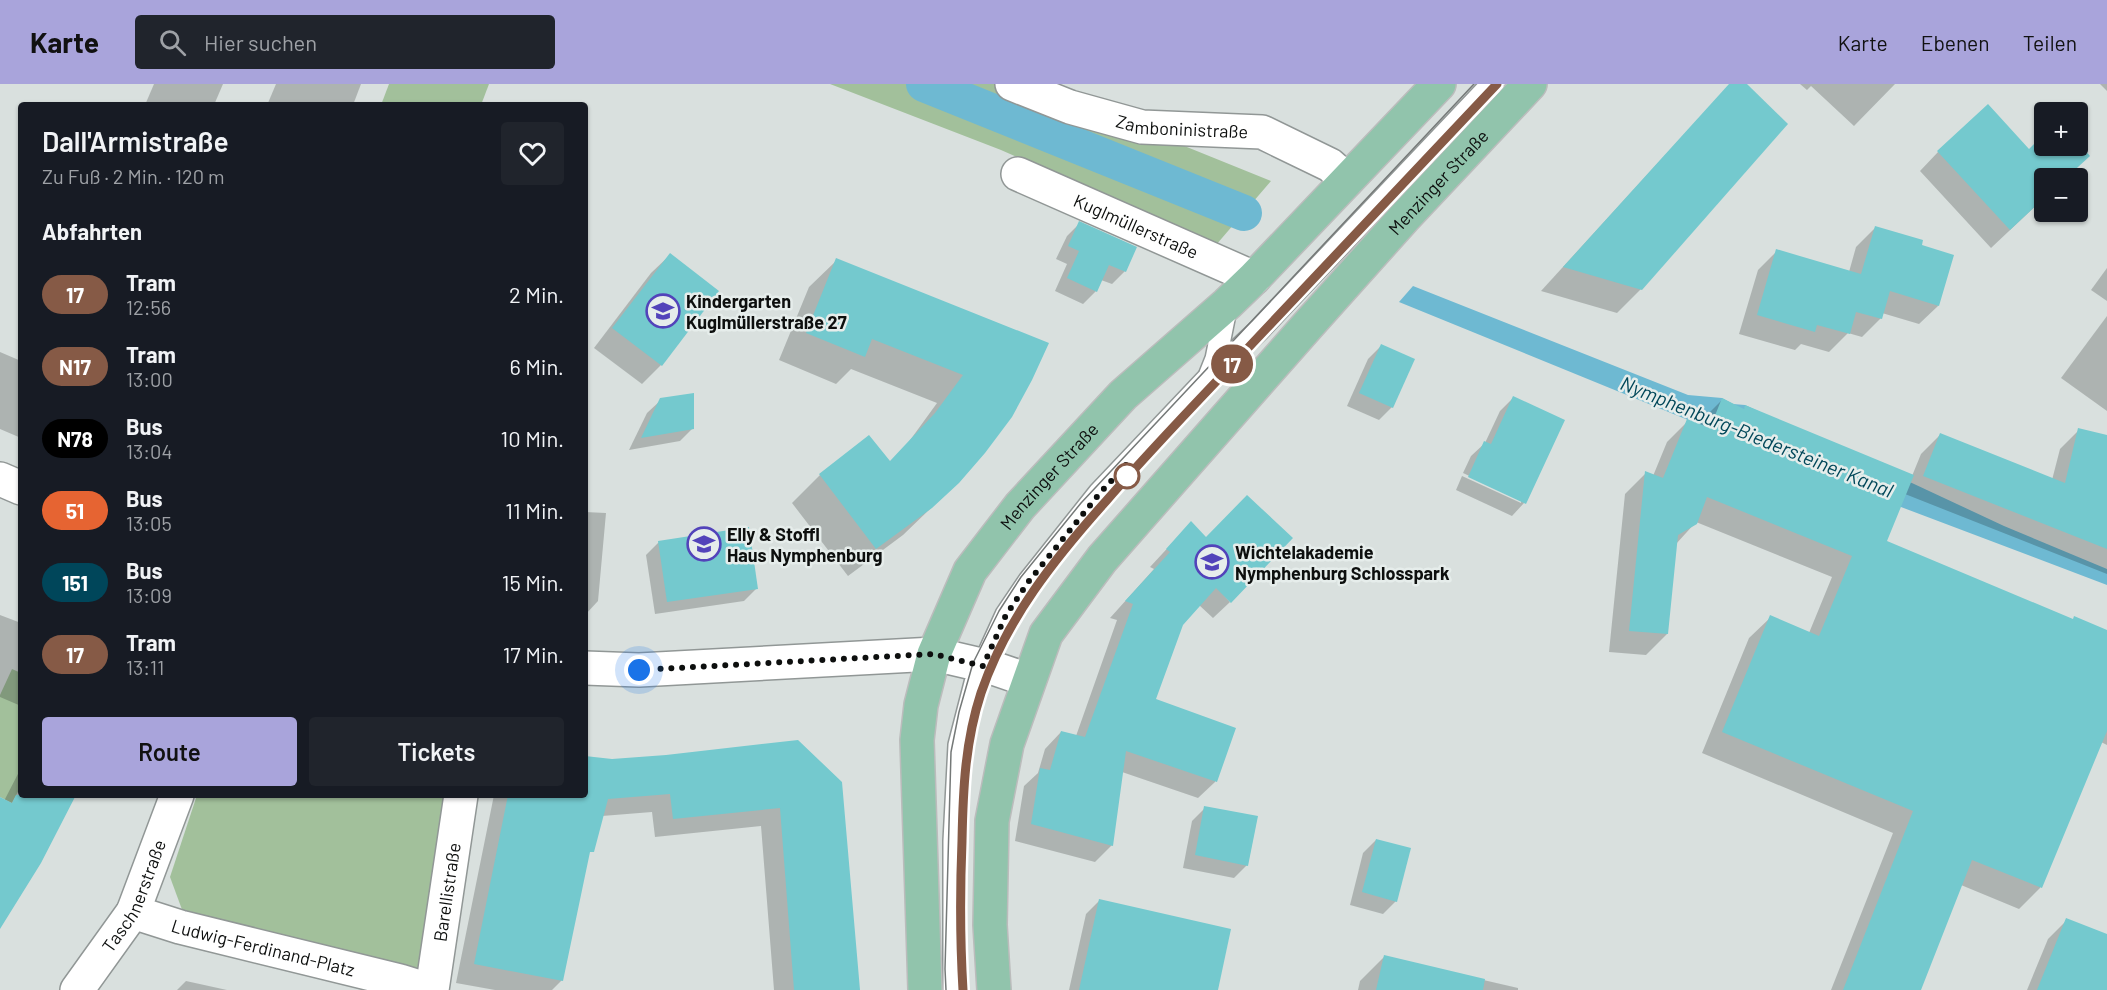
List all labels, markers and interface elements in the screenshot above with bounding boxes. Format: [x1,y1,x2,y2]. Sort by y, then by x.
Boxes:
search box [135,15,555,69]
text: Karte [30,25,99,59]
icon: search [156,26,189,59]
text: Hier suchen [204,29,317,55]
text: Karte [1838,30,1888,55]
text: Ebenen [1921,30,1990,55]
text: Teilen [2023,30,2077,55]
map controls [2034,102,2088,222]
button: + [2034,102,2088,156]
street label: Zamboninistraße [1114,109,1249,142]
button: heart [501,122,564,185]
text: Dall'Armistraße [42,124,229,158]
street label: Menzinger Straße [1383,125,1493,239]
text: Zu Fuß · 2 Min. · 120 m [42,164,225,188]
button: − [2034,168,2088,222]
street label: Kuglmüllerstraße [1070,189,1202,263]
text: Abfahrten [42,218,142,244]
text: Tram [126,269,176,295]
text: 2 Min. [509,281,564,307]
text: 17 [66,282,84,307]
place label: Kindergarten Kuglmüllerstraße 27 [686,290,847,333]
school or university icon: Kindergarten Kuglmüllerstraße 27 [645,293,681,329]
text: 12:56 [126,295,171,319]
text: Tram [126,341,176,367]
line badge: 17 [1205,344,1259,384]
text: 17 [1223,352,1241,377]
text: 6 Min. [509,353,564,379]
text: N17 [59,354,91,379]
text: 13:00 [126,367,173,391]
water label: Nymphenburg-Biedersteiner Kanal [1617,370,1897,502]
text: Bus [126,413,163,439]
street label: Menzinger Straße [995,418,1103,534]
text: 10 Min. [501,425,564,451]
text: N78 [57,426,93,451]
text: 13:04 [126,439,172,463]
unlabelled marker [1114,463,1140,489]
text: Bus [126,485,163,511]
text: 11 Min. [505,497,564,523]
text: 51 [66,498,84,523]
text: 13:05 [126,511,172,535]
place label: Elly & Stoffl Haus Nymphenburg [727,523,882,566]
school or university icon: Elly & Stoffl Haus Nymphenburg [686,526,722,562]
place label: Wichtelakademie Nymphenburg Schlosspark [1235,541,1450,584]
school or university icon: Wichtelakademie Nymphenburg Schlosspark [1194,544,1230,580]
text: Bus [126,557,163,583]
text: 15 Min. [502,569,564,595]
text: 151 [62,570,88,595]
text: 13:09 [126,583,172,607]
text: Tram [126,629,176,655]
text: 17 Min. [503,641,564,667]
text: 17 [66,642,84,667]
text: 13:11 [126,655,164,679]
your location [624,655,654,685]
button: Route [42,717,297,786]
button: Tickets [309,717,564,786]
street label: Taschnerstraße [97,836,170,956]
street label: Barellistraße [428,841,465,943]
street label: Ludwig-Ferdinand-Platz [169,914,357,981]

